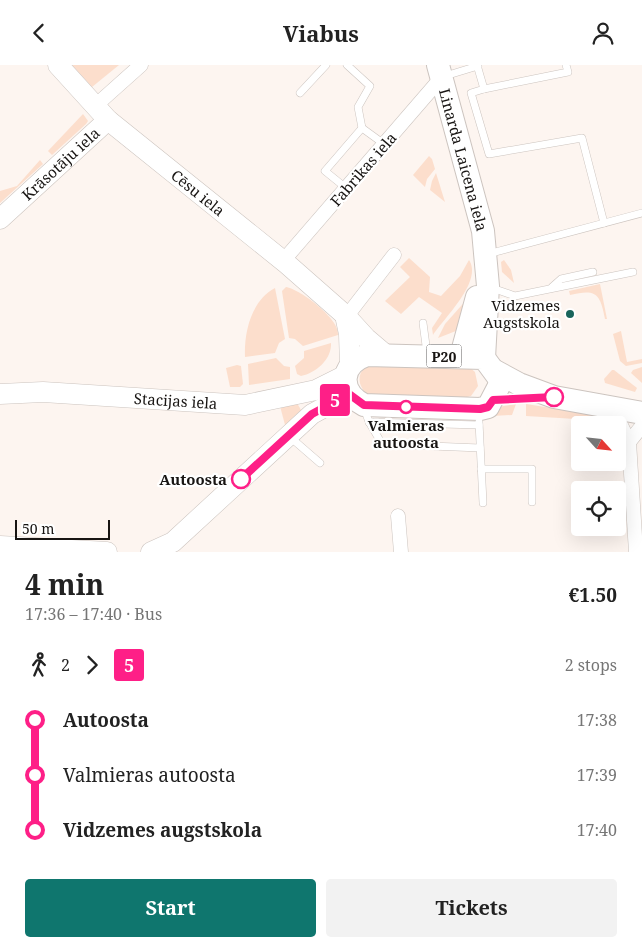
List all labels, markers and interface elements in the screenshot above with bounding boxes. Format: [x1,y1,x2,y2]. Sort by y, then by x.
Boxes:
text: Viabus [283,18,359,48]
icon: back [25,19,53,47]
icon: person [589,19,617,47]
street label: Linarda Laicena iela [435,86,493,233]
street label: Krāsotāju iela [17,123,104,204]
street label: Fabrikas iela [325,128,401,210]
street label: Cēsu iela [167,165,229,220]
place label: Vidzemes Augstskola [483,295,560,332]
marker: Vidzemes Augstskola [564,308,576,320]
road number: P20 [426,345,462,367]
line badge: 5 [319,384,351,416]
unlabelled marker [544,387,564,407]
street label: Stacijas iela [133,388,218,413]
text: 5 [330,388,340,412]
marker: Valmieras autoosta [399,400,413,414]
place label: Valmieras autoosta [368,415,444,452]
north arrow [571,416,626,471]
map controls [571,416,626,536]
place label: Autoosta [159,469,227,489]
marker: Autoosta [231,469,251,489]
button: locate [571,481,626,536]
scale bar [15,517,110,540]
text: 50 m [22,519,55,538]
text: 4 min [25,565,104,603]
text: €1.50 [569,582,617,608]
text: 17:36 – 17:40 · Bus [25,603,162,625]
icon: walk [25,651,53,679]
icon: forward [78,651,106,679]
text: 5 [124,653,134,677]
text: 2 [61,654,70,676]
text: 2 stops [565,654,617,676]
text: Autoosta [63,707,149,733]
text: 17:38 [577,709,617,731]
text: Valmieras autoosta [63,762,236,788]
text: 17:39 [577,764,617,786]
text: Vidzemes augstskola [63,817,262,843]
text: 17:40 [577,819,617,841]
button: Start [25,879,316,937]
button: Tickets [326,879,617,937]

